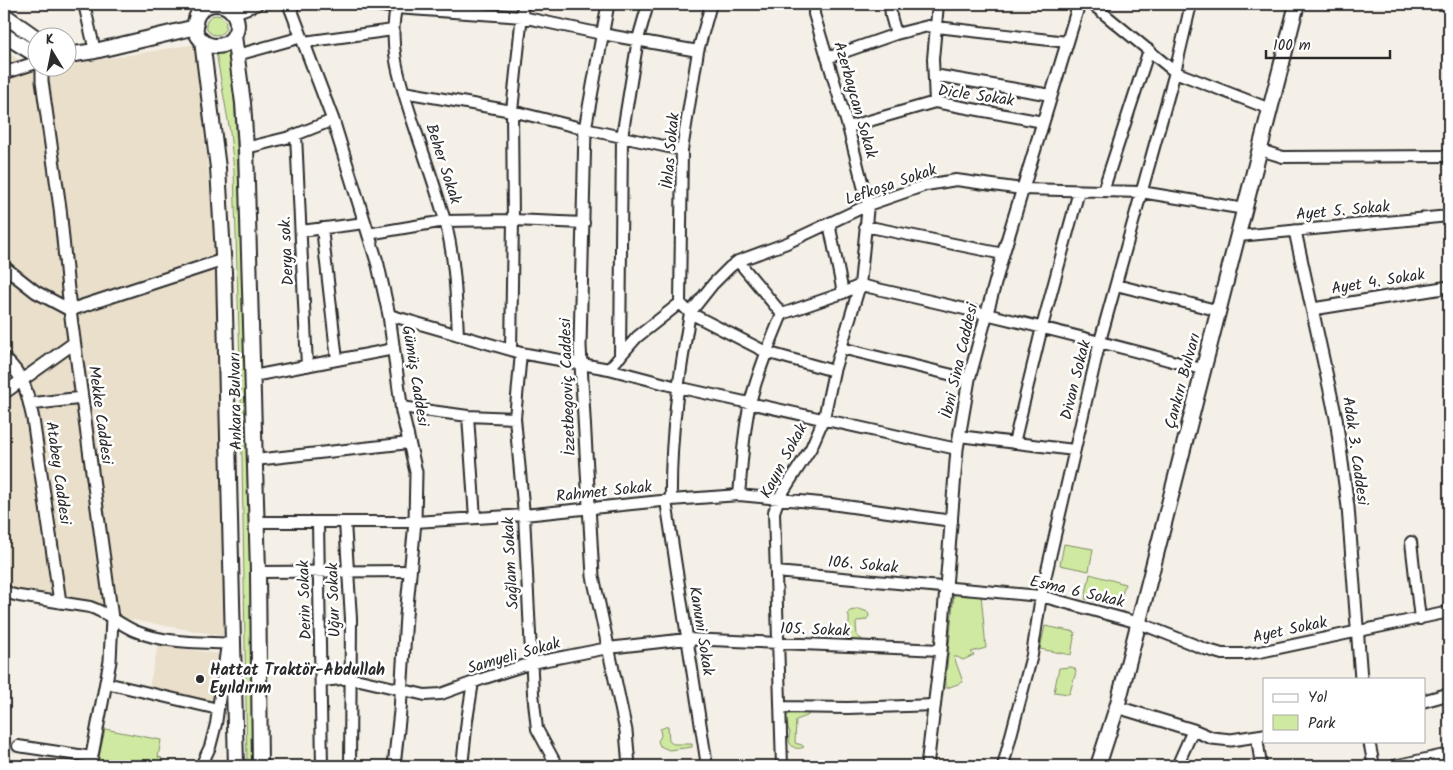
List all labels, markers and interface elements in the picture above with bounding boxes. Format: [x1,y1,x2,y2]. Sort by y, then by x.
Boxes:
north arrow [28,28,78,78]
scale bar [1266,28,1389,60]
text: K [44,29,57,52]
text: 100 m [1273,34,1311,58]
street label: Azerbaycan Sokak [826,39,884,162]
street label: Dicle Sokak [936,78,1016,114]
street label: İhlas Sokak [655,111,687,190]
street label: Beher Sokak [418,121,468,208]
street label: Lefkoşa Sokak [842,157,941,212]
street label: Ayet 5. Sokak [1295,194,1391,228]
street label: Derya sok. [273,216,301,286]
street label: Ayet 4. Sokak [1329,262,1427,302]
street label: İbni Sina Caddesi [935,300,986,421]
street label: İzzetbegoviç Caddesi [553,316,583,456]
street label: Gümüş Caddesi [395,324,436,429]
street label: Çankırı Bulvarı [1158,330,1208,432]
street label: Divan Sokak [1054,337,1098,423]
street label: Ankara Bulvarı [223,352,249,450]
street label: Mekke Caddesi [81,364,119,467]
street label: Adak 3. Caddesi [1335,395,1375,508]
street label: Kayın Sokak [754,419,814,503]
street label: Atabey Caddesi [38,420,78,527]
street label: Rahmet Sokak [555,474,654,509]
street label: Sağlam Sokak [496,516,526,610]
street label: 106. Sokak [827,549,900,581]
street label: Derin Sokak [291,559,319,640]
street label: Uğur Sokak [320,562,348,638]
street label: Esma 6 Sokak [1027,569,1127,615]
street label: Kanuni Sokak [682,584,720,678]
street label: Ayet Sokak [1251,610,1330,650]
street label: 105. Sokak [780,616,851,644]
street label: Samyeli Sokak [464,631,564,681]
place label: Hattat Traktör-Abdullah Eyıldırım [210,658,385,701]
marker: Hattat Traktör-Abdullah Eyıldırım [194,673,206,685]
legend [1263,678,1426,742]
text: Yol [1308,686,1327,710]
text: Park [1308,712,1336,736]

